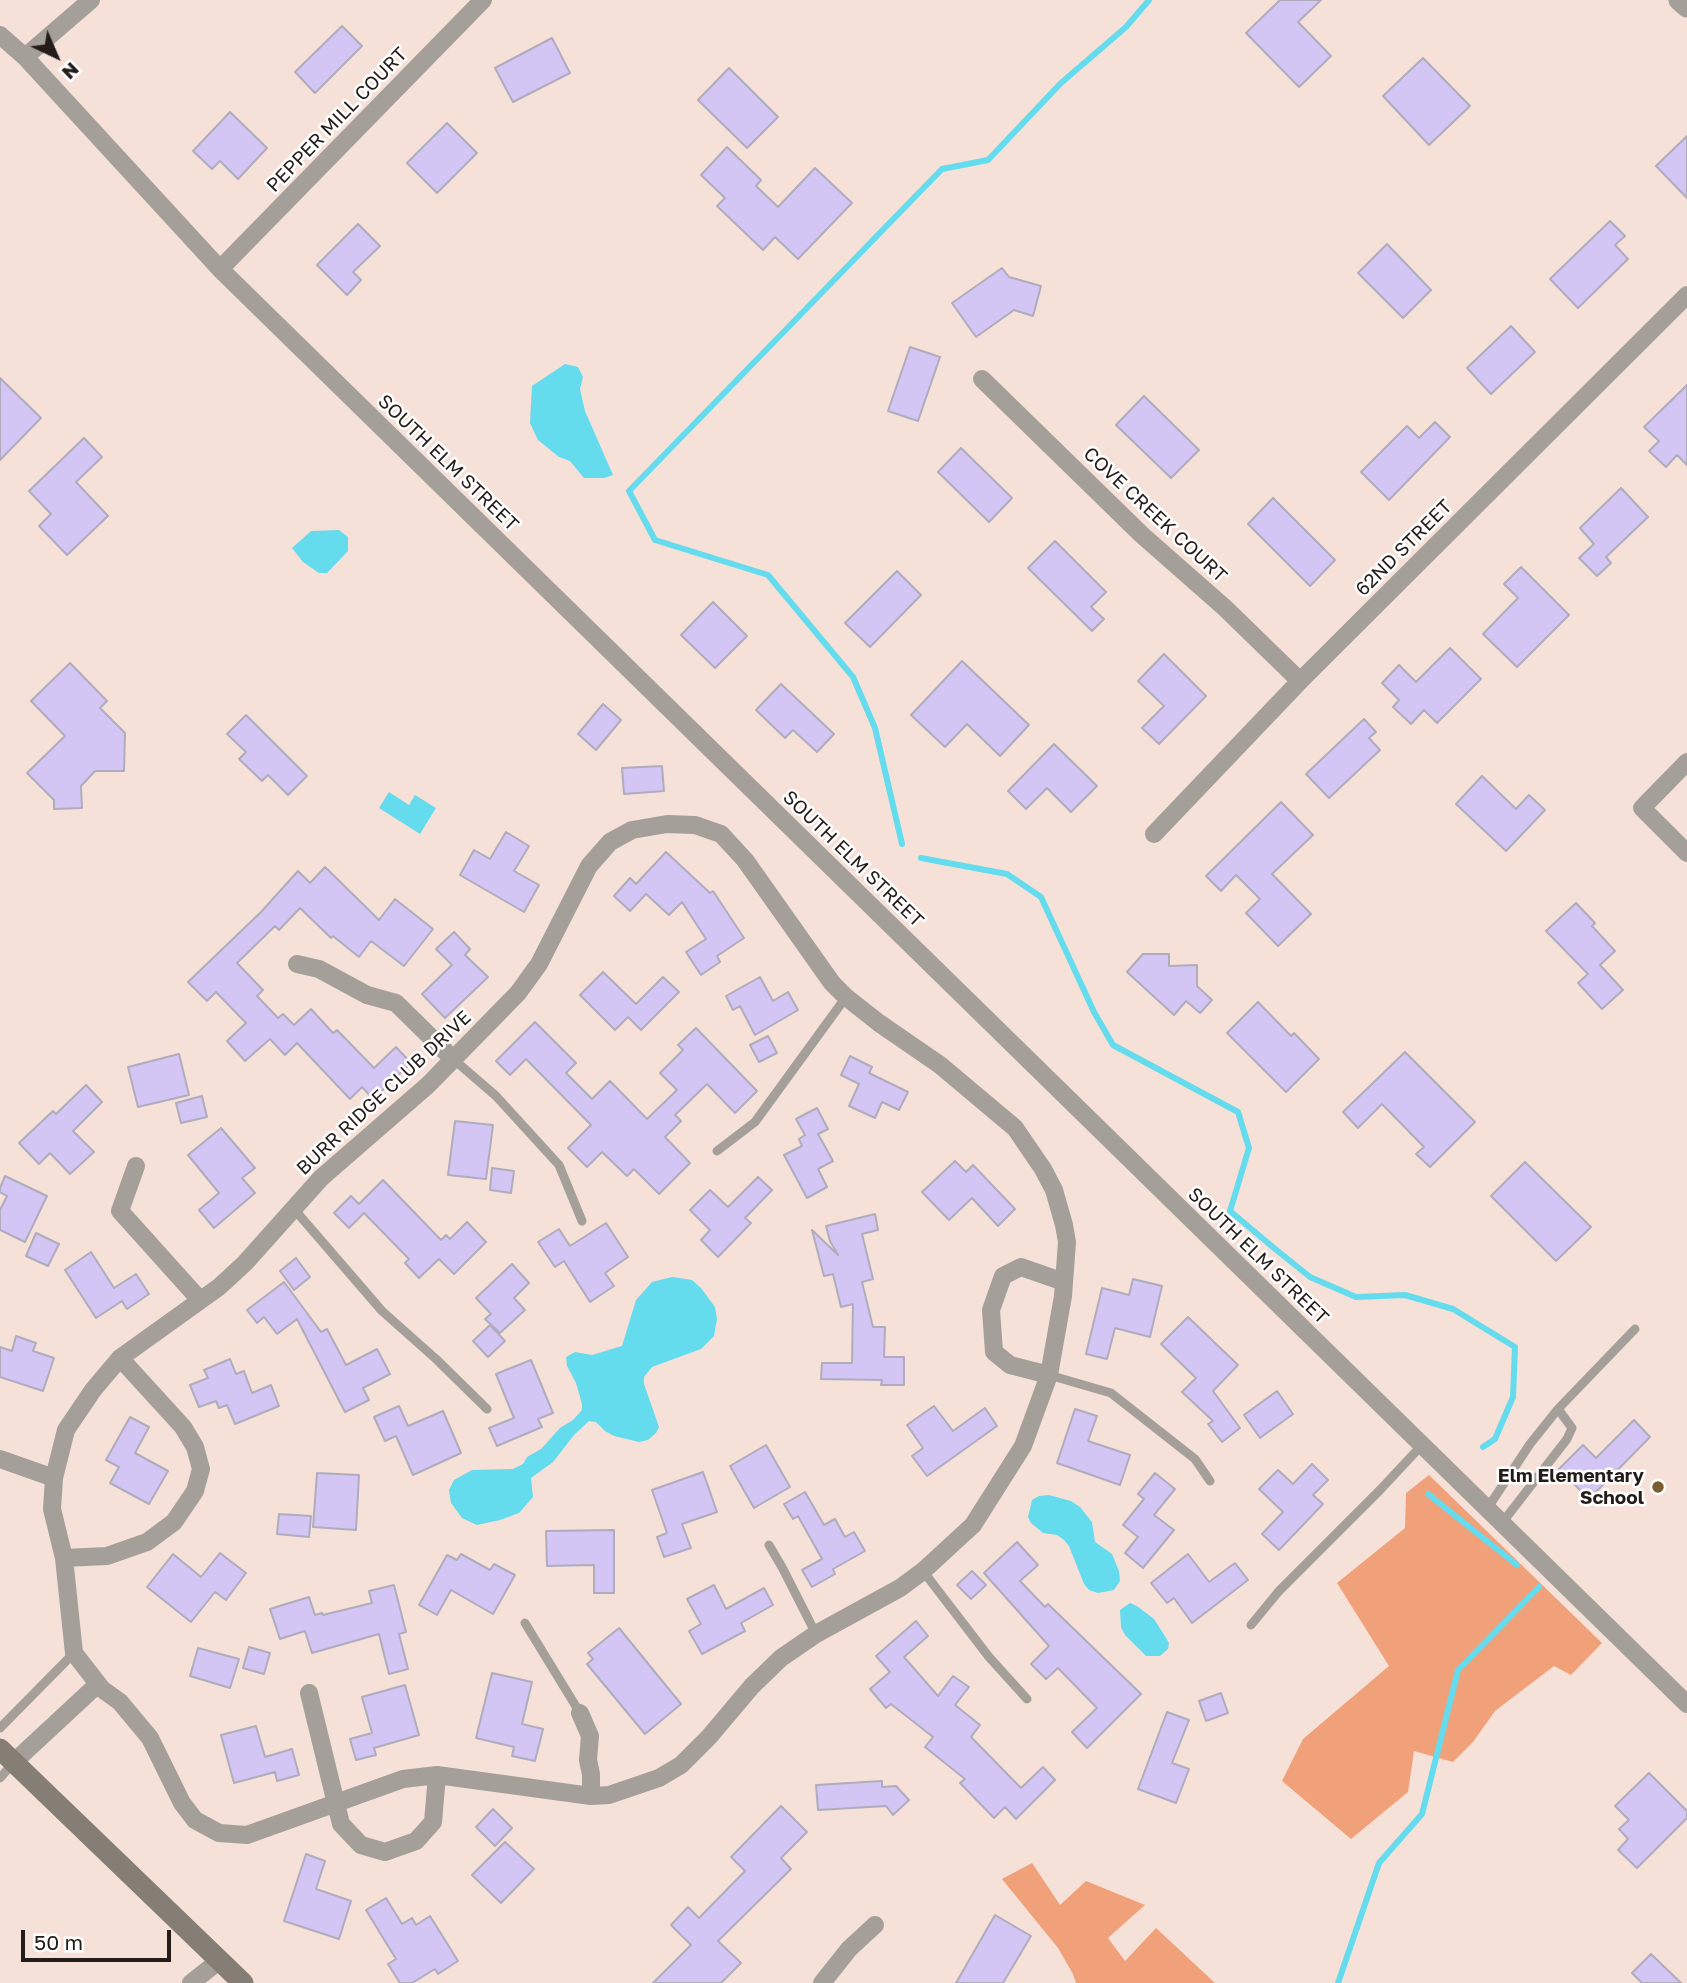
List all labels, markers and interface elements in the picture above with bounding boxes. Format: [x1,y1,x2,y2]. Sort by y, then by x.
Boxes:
north arrow [21,21,91,91]
street label: PEPPER MILL COURT [262,43,412,197]
text: N [58,58,84,85]
street label: SOUTH ELM STREET [373,390,523,536]
street label: COVE CREEK COURT [1079,443,1231,587]
street label: 62ND STREET [1351,495,1457,601]
street label: SOUTH ELM STREET [778,786,928,932]
street label: BURR RIDGE CLUB DRIVE [292,1006,476,1180]
street label: SOUTH ELM STREET [1183,1183,1333,1329]
place label: Elm Elementary School [1498,1465,1644,1509]
marker: Elm Elementary School [1650,1479,1666,1495]
scale bar [24,1916,175,1960]
text: 50 m [34,1929,83,1955]

